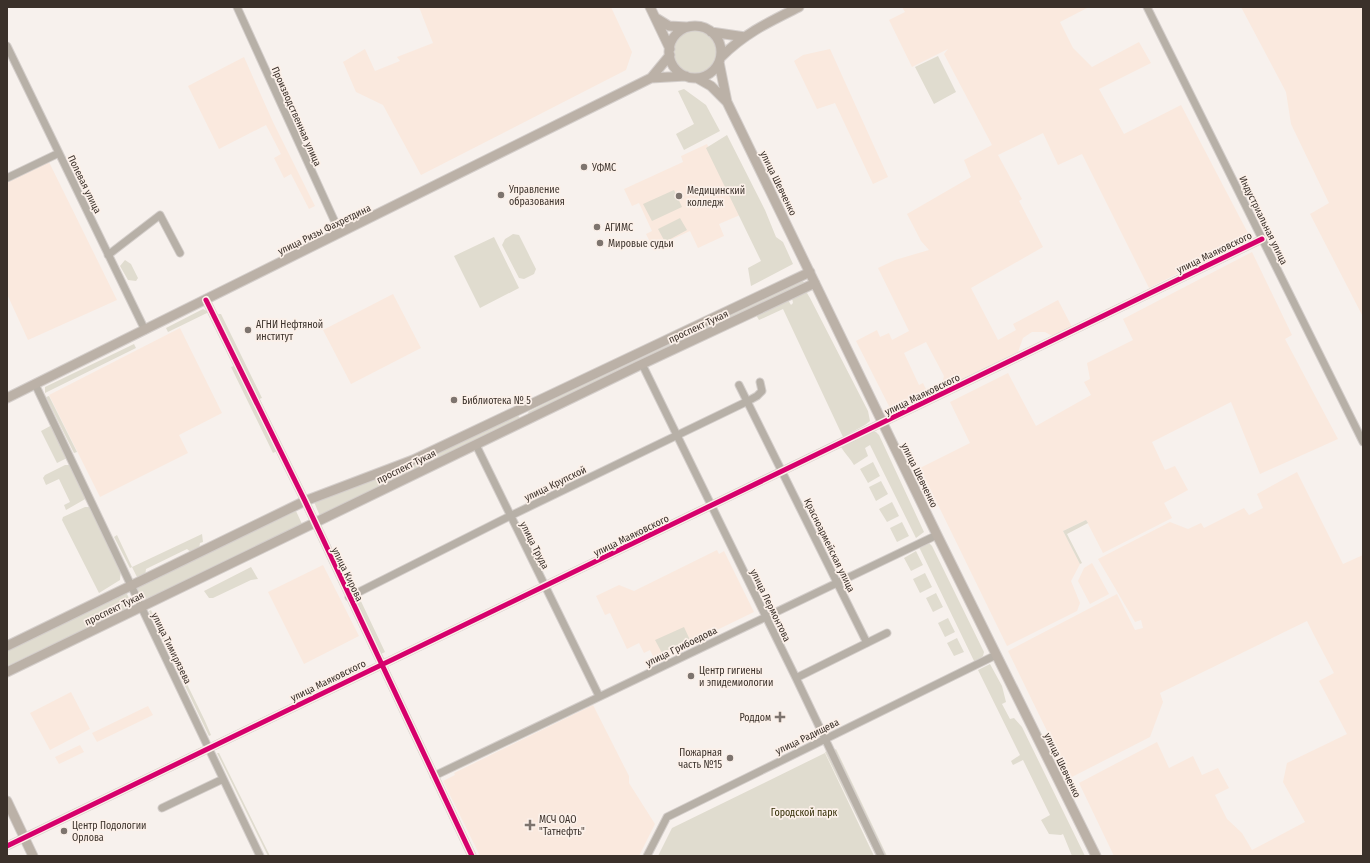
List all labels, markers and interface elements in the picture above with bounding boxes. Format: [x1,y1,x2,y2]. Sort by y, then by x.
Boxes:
street label: Производственная улица [269,65,324,168]
street label: улица Шевченко [757,149,799,218]
street label: Полевая улица [65,153,103,216]
marker: УФМС [579,162,589,172]
place label: УФМС [591,162,616,174]
street label: Индустриальная улица [1236,174,1290,267]
place label: Управление образования [508,184,565,208]
place label: Медицинский колледж [687,185,745,209]
marker: Управление образования [496,190,506,200]
marker: Медицинский колледж [674,191,684,201]
street label: улица Ризы Фахретдина [276,202,373,258]
marker: АГИМС [592,222,602,232]
place label: АГИМС [605,222,633,234]
street label: улица Маяковского [1175,229,1254,276]
marker: Мировые судьи [595,238,605,248]
place label: Мировые судьи [608,238,674,250]
street label: проспект Тукая [667,308,730,346]
place label: АГНИ Нефтяной институт [256,319,323,343]
marker: АГНИ Нефтяной институт [243,325,253,335]
street label: улица Маяковского [883,371,962,418]
marker: Библиотека № 5 [449,395,459,405]
place label: Библиотека № 5 [462,395,531,407]
street label: улица Шевченко [898,441,940,510]
street label: проспект Тукая [375,447,438,486]
street label: улица Крупской [523,464,588,504]
street label: Красноармейская улица [801,497,857,594]
street label: улица Маяковского [592,512,671,559]
street label: улица Труда [517,520,551,571]
street label: улица Кирова [329,546,365,603]
street label: улица Лермонтова [747,567,793,644]
street label: проспект Тукая [83,589,146,628]
street label: улица Тимирязева [149,611,194,686]
street label: улица Грибоедова [644,624,719,669]
street label: улица Маяковского [289,657,368,704]
place label: Центр гигиены и эпидемиологии [699,665,773,689]
marker: Центр гигиены и эпидемиологии [686,671,696,681]
marker: Роддом [774,711,786,723]
place label: Роддом [739,712,771,724]
street label: улица Радищева [774,716,841,757]
street label: улица Шевченко [1041,731,1083,800]
place label: Пожарная часть №15 [678,747,722,771]
marker: Пожарная часть №15 [725,753,735,763]
park label: Городской парк [771,807,838,819]
place label: МСЧ ОАО "Татнефть" [539,814,585,838]
marker: МСЧ ОАО "Татнефть" [524,819,536,831]
place label: Центр Подологии Орлова [72,820,146,844]
marker: Центр Подологии Орлова [59,826,69,836]

